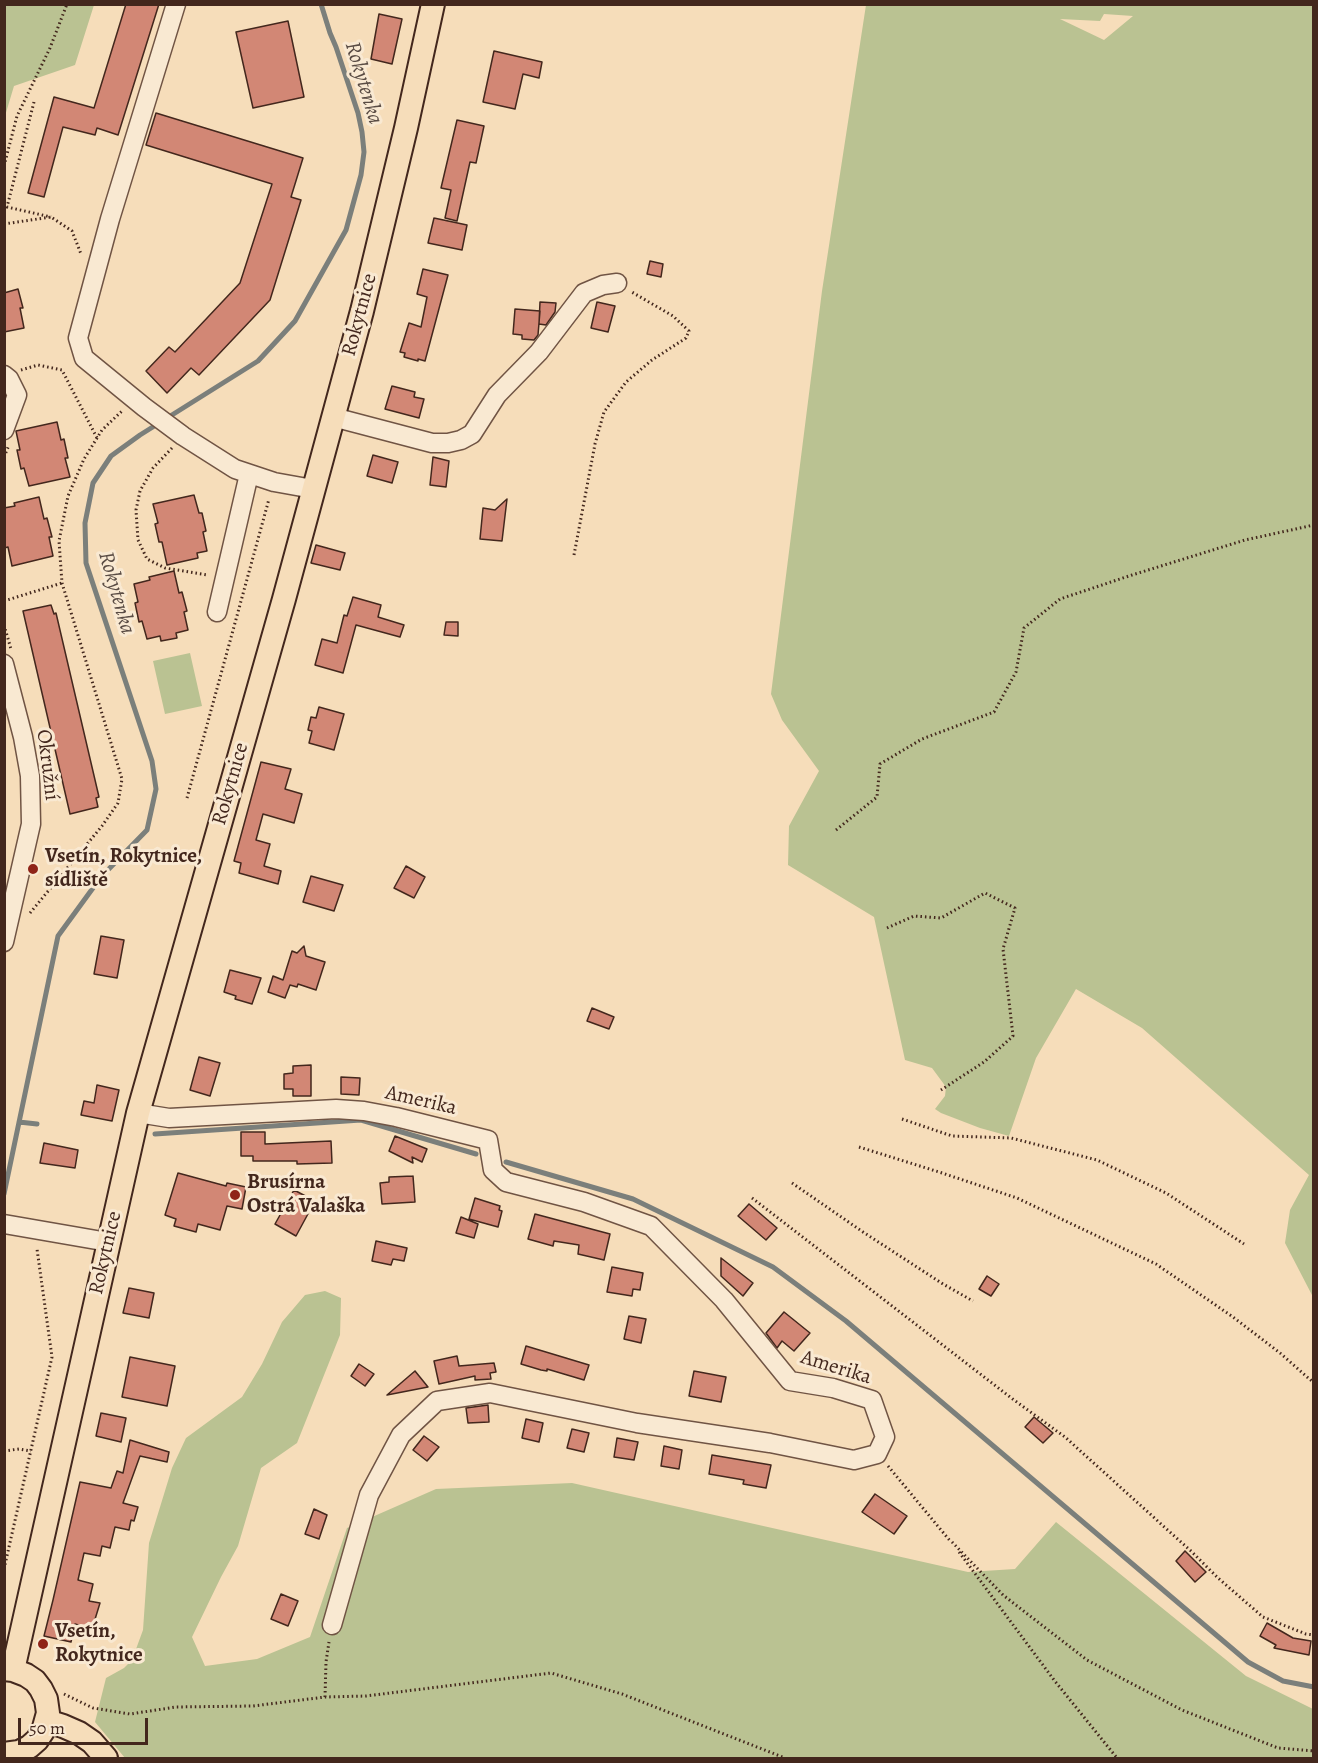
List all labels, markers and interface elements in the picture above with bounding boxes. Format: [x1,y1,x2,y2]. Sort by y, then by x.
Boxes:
water label: Rokytenka [338,39,388,127]
street label: Rokytnice [337,271,383,359]
water label: Rokytenka [92,549,140,637]
street label: Okružní [30,728,64,802]
street label: Rokytnice [207,740,255,828]
place label: Vsetín, Rokytnice, sídliště [45,844,202,894]
marker: Vsetín, Rokytnice, sídliště [26,862,40,876]
street label: Amerika [383,1081,459,1121]
place label: Brusírna Ostrá Valaška [247,1170,366,1220]
marker: Brusírna Ostrá Valaška [228,1188,242,1202]
street label: Rokytnice [84,1209,128,1297]
street label: Amerika [798,1345,874,1391]
place label: Vsetín, Rokytnice [55,1619,143,1669]
marker: Vsetín, Rokytnice [36,1637,50,1651]
scale bar [21,1706,152,1744]
text: 50 m [29,1716,65,1740]

